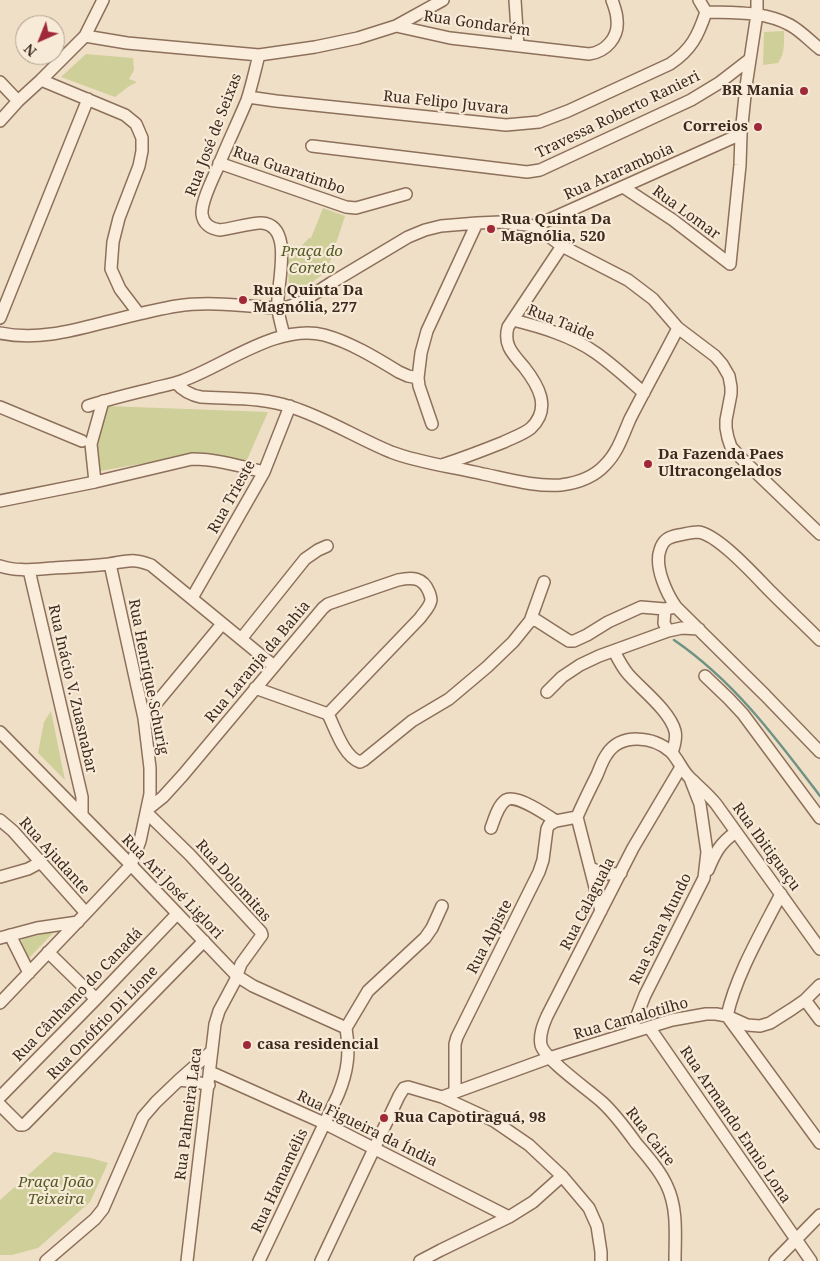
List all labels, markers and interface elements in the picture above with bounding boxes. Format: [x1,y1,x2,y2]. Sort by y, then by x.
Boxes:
street label: Rua Gondarém [422,8,532,40]
north arrow [15,15,65,65]
text: N [19,40,41,61]
street label: Travessa Roberto Ranieri [533,67,703,163]
street label: Rua José de Seixas [182,71,246,199]
place label: BR Mania [722,82,794,100]
marker: BR Mania [798,85,810,97]
street label: Rua Felipo Juvara [382,87,510,119]
place label: Correios [683,118,748,136]
marker: Correios [752,121,764,133]
street label: Rua Araramboia [561,140,677,204]
street label: Rua Guaratimbo [230,143,348,199]
street label: Rua Lomar [649,182,723,244]
place label: Rua Quinta Da Magnólia, 520 [501,211,611,246]
marker: Rua Quinta Da Magnólia, 520 [485,223,497,235]
park label: Praça do Coreto [281,243,343,278]
place label: Rua Quinta Da Magnólia, 277 [253,282,363,317]
marker: Rua Quinta Da Magnólia, 277 [237,294,249,306]
street label: Rua Taide [525,301,597,345]
place label: Da Fazenda Paes Ultracongelados [658,446,784,481]
street label: Rua Trieste [205,457,259,537]
marker: Da Fazenda Paes Ultracongelados [642,458,654,470]
street label: Rua Laranja da Bahia [202,597,314,727]
street label: Rua Henrique Schurig [124,598,172,756]
street label: Rua Inácio V. Zuasnabar [44,603,100,775]
street label: Rua Ibitiguaçu [728,800,804,894]
street label: Rua Ajudante [15,814,93,898]
street label: Rua Ari José Liglori [118,831,226,943]
street label: Rua Dolomitas [192,836,274,926]
street label: Rua Calaguala [557,855,619,953]
street label: Rua Sana Mundo [626,870,696,988]
street label: Rua Alpiste [464,897,516,977]
street label: Rua Cânhamo do Canadá [9,924,147,1066]
street label: Rua Onófrio Di Lione [44,962,162,1084]
street label: Rua Camalotilho [572,994,690,1044]
place label: casa residencial [257,1036,379,1054]
marker: casa residencial [241,1039,253,1051]
street label: Rua Armando Ennio Lona [676,1043,794,1207]
street label: Rua Palmeira Laca [172,1047,206,1181]
street label: Rua Figueira da Índia [294,1087,440,1171]
street label: Rua Caire [622,1104,678,1170]
place label: Rua Capotiraguá, 98 [394,1109,546,1127]
marker: Rua Capotiraguá, 98 [378,1112,390,1124]
street label: Rua Hamamélis [248,1126,312,1236]
park label: Praça João Teixeira [18,1174,94,1209]

